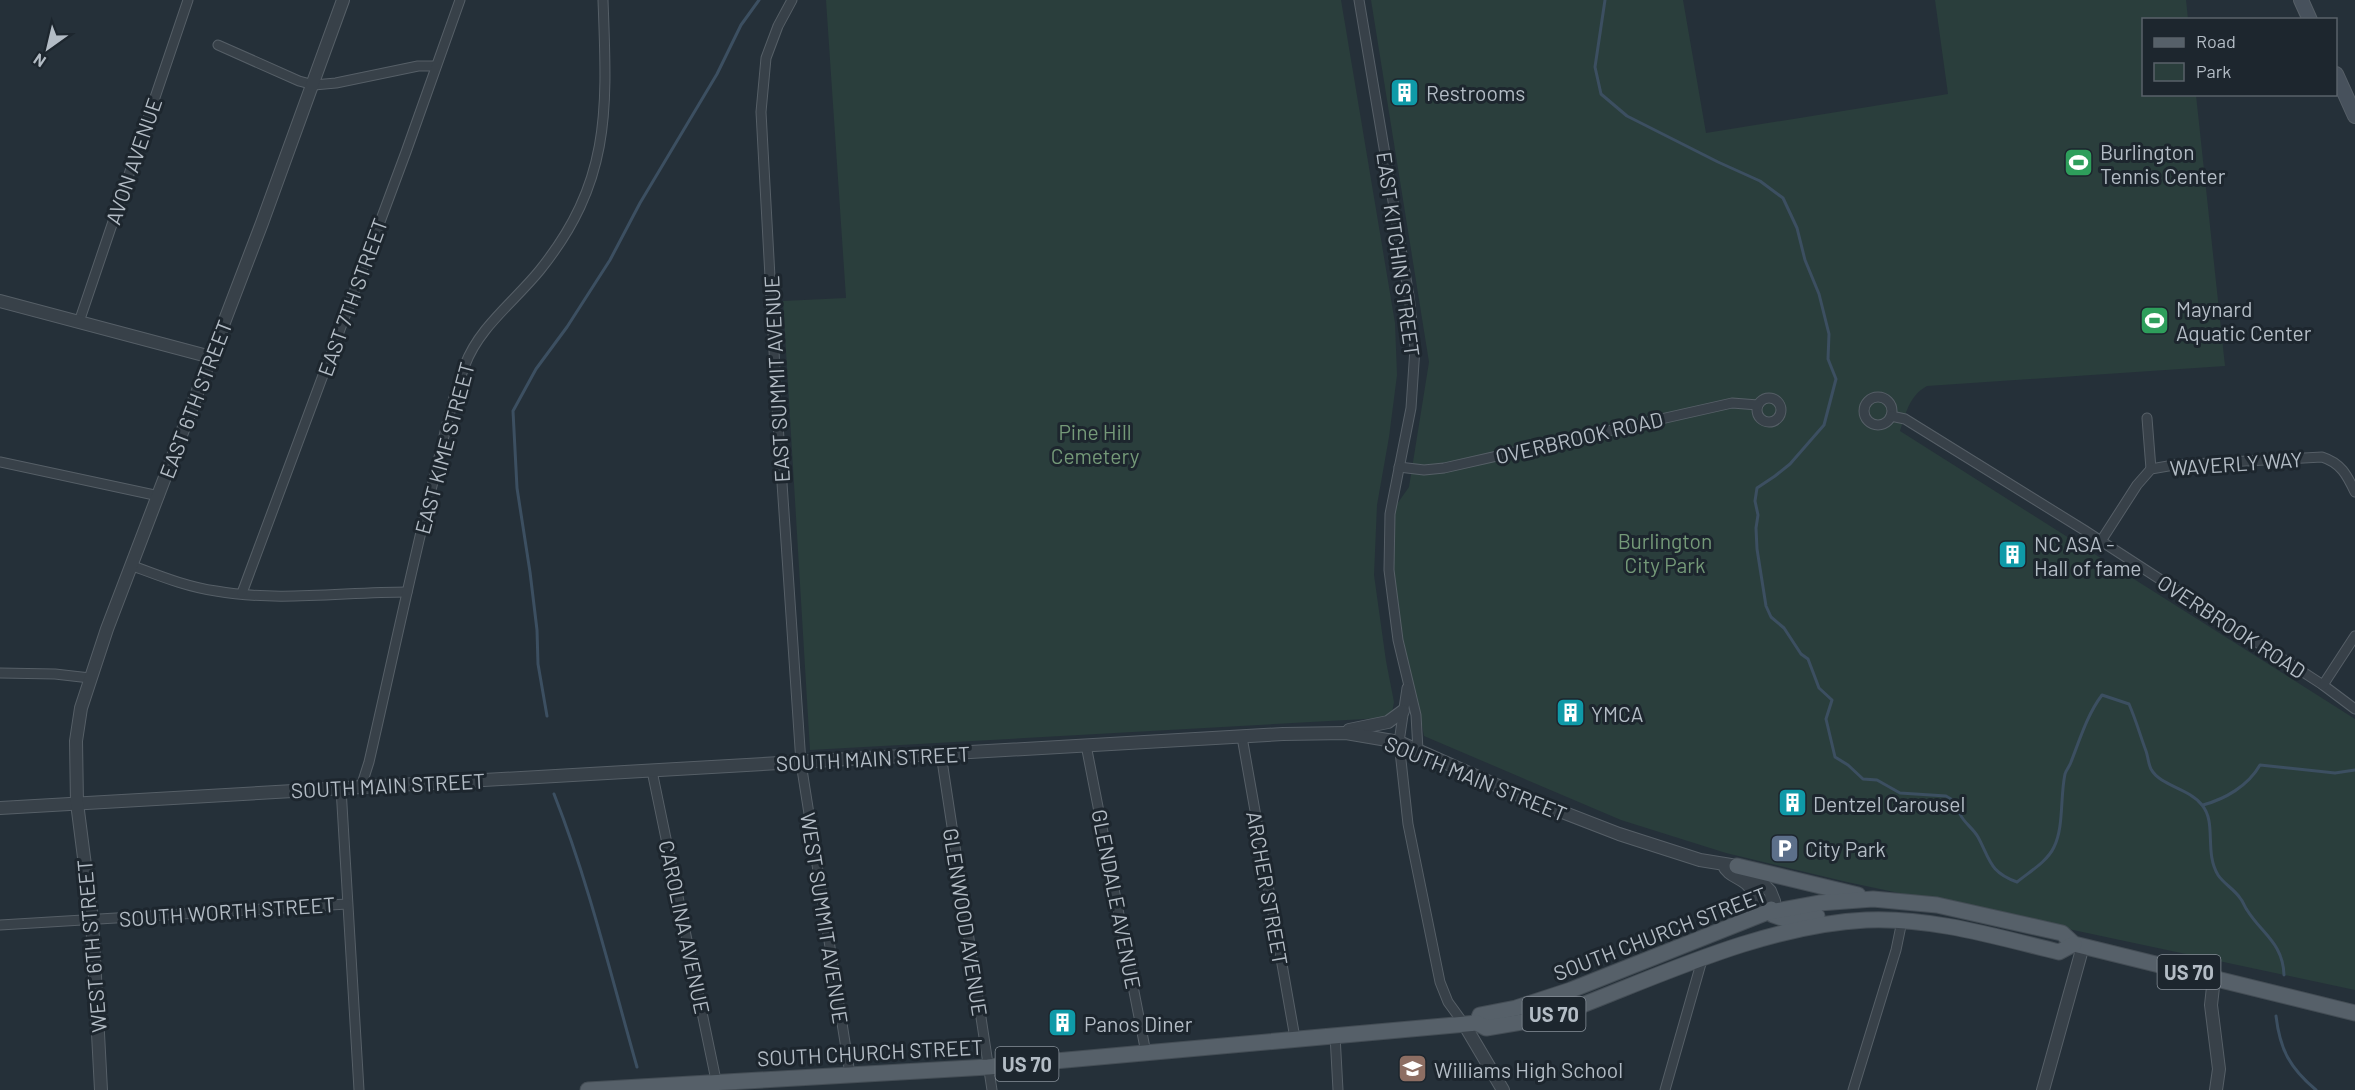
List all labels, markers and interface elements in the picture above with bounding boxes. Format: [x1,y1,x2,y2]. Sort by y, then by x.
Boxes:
north arrow [18,18,78,78]
legend [2142,18,2337,96]
text: Road [2196,30,2236,52]
text: N [30,50,49,72]
text: Park [2196,60,2231,82]
building icon: Restrooms [1389,76,1421,108]
place label: Restrooms [1426,80,1525,105]
street label: AVON AVENUE [100,94,166,228]
place label: Burlington Tennis Center [2100,139,2226,188]
sports icon: Burlington Tennis Center [2063,147,2095,179]
street label: EAST KITCHIN STREET [1372,150,1426,358]
street label: EAST 7TH STREET [312,214,392,379]
street label: EAST SUMMIT AVENUE [758,275,794,483]
place label: Maynard Aquatic Center [2176,296,2312,345]
sports icon: Maynard Aquatic Center [2139,304,2171,336]
street label: EAST 6TH STREET [153,316,237,482]
street label: EAST KIME STREET [409,359,479,537]
street label: OVERBROOK ROAD [1493,406,1665,468]
park label: Pine Hill Cemetery [1051,419,1140,468]
street label: WAVERLY WAY [2169,446,2303,480]
park label: Burlington City Park [1618,528,1712,577]
place label: NC ASA - Hall of fame [2034,531,2142,580]
building icon: NC ASA - Hall of fame [1997,539,2029,571]
street label: OVERBROOK ROAD [2153,569,2311,683]
building icon: YMCA [1554,697,1586,729]
place label: YMCA [1591,701,1644,726]
street label: SOUTH MAIN STREET [1381,730,1571,826]
street label: SOUTH MAIN STREET [775,740,971,776]
street label: SOUTH MAIN STREET [290,767,486,803]
building icon: Dentzel Carousel [1776,787,1808,819]
place label: Dentzel Carousel [1813,791,1965,816]
street label: GLENDALE AVENUE [1087,807,1147,991]
street label: ARCHER STREET [1242,809,1294,967]
street label: WEST SUMMIT AVENUE [796,811,854,1025]
street label: GLENWOOD AVENUE [939,826,993,1018]
parking icon: City Park [1768,832,1800,864]
place label: City Park [1805,836,1886,861]
street label: CAROLINA AVENUE [654,838,716,1016]
street label: WEST 6TH STREET [71,858,111,1034]
street label: SOUTH CHURCH STREET [1550,881,1770,985]
street label: SOUTH WORTH STREET [118,891,336,931]
road number: US 70 [2158,955,2220,989]
road number: US 70 [1522,997,1586,1031]
building icon: Panos Diner [1047,1007,1079,1039]
place label: Panos Diner [1084,1011,1193,1036]
street label: SOUTH CHURCH STREET [756,1034,984,1070]
road number: US 70 [996,1047,1058,1081]
school or university icon: Williams High School [1397,1053,1429,1085]
place label: Williams High School [1434,1057,1623,1082]

